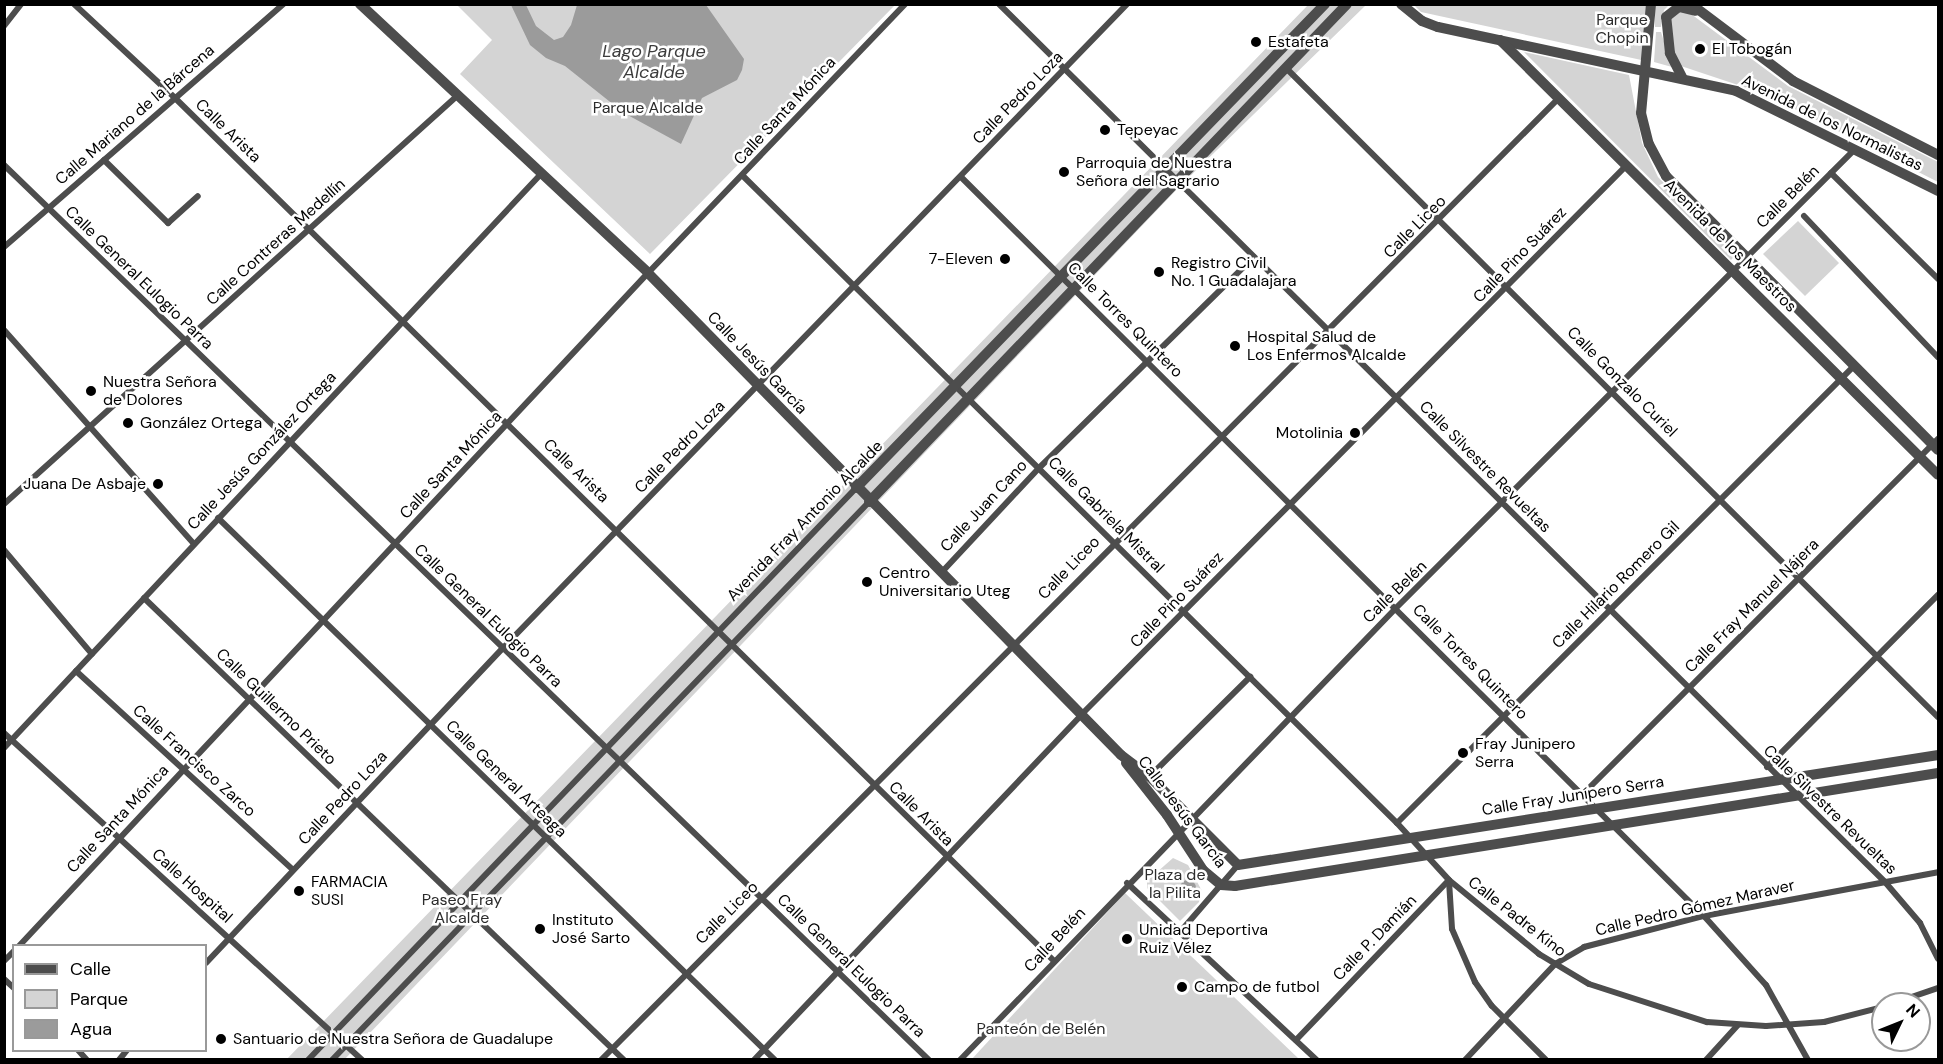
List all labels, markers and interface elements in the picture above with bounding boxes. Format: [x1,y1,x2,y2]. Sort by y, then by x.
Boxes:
park label: Parque Chopin [1595,10,1649,48]
place label: Estafeta [1268,32,1329,52]
marker: Estafeta [1249,35,1263,49]
place label: El Tobogán [1712,39,1792,59]
street label: Calle Mariano de la Bárcena [52,41,218,189]
water label: Lago Parque Alcalde [602,41,706,84]
marker: El Tobogán [1693,42,1707,56]
street label: Calle Pedro Loza [969,48,1067,148]
street label: Calle Santa Mónica [730,53,840,169]
street label: Avenida de los Normalistas [1738,71,1926,175]
street label: Calle Arista [191,95,265,167]
park label: Parque Alcalde [593,98,703,118]
place label: Tepeyac [1117,120,1179,140]
marker: Tepeyac [1098,123,1112,137]
place label: Parroquia de Nuestra Señora del Sagrario [1076,153,1232,191]
street label: Calle Belén [1752,161,1824,233]
marker: Parroquia de Nuestra Señora del Sagrario [1057,165,1071,179]
street label: Calle Contreras Medellín [203,175,349,309]
street label: Avenida de los Maestros [1660,176,1800,316]
street label: Calle Liceo [1380,192,1450,262]
street label: Calle General Eulogio Parra [61,202,217,354]
street label: Calle Pino Suárez [1469,203,1571,307]
place label: 7-Eleven [929,249,993,269]
marker: 7-Eleven [998,252,1012,266]
place label: Registro Civil No. 1 Guadalajara [1171,253,1296,291]
street label: Calle Torres Quintero [1063,258,1187,382]
marker: Registro Civil No. 1 Guadalajara [1152,265,1166,279]
street label: Calle Jesús García [703,308,811,418]
street label: Calle Gonzalo Curiel [1563,323,1681,441]
place label: Hospital Salud de Los Enfermos Alcalde [1247,327,1406,365]
marker: Hospital Salud de Los Enfermos Alcalde [1228,339,1242,353]
street label: Calle Jesús González Ortega [184,368,340,534]
place label: Nuestra Señora de Dolores [103,372,217,410]
marker: Nuestra Señora de Dolores [84,384,98,398]
street label: Calle Pedro Loza [631,397,729,497]
street label: Calle Silvestre Revueltas [1415,397,1555,537]
street label: Calle Santa Mónica [396,407,506,523]
place label: González Ortega [140,413,262,433]
marker: González Ortega [121,416,135,430]
place label: Motolinia [1276,423,1343,443]
marker: Motolinia [1348,426,1362,440]
street label: Calle Arista [539,435,613,507]
street label: Avenida Fray Antonio Alcalde [723,437,887,605]
street label: Calle Gabriela Mistral [1044,453,1168,577]
street label: Calle Juan Cano [936,456,1032,556]
place label: Juana De Asbaje [23,474,146,494]
marker: Juana De Asbaje [151,477,165,491]
street label: Calle Hilario Romero Gil [1548,517,1684,653]
street label: Calle Liceo [1034,532,1104,604]
street label: Calle Fray Manuel Nájera [1681,535,1823,677]
street label: Calle General Eulogio Parra [410,540,566,692]
street label: Calle Pino Suárez [1126,548,1228,652]
street label: Calle Belén [1359,557,1431,627]
place label: Centro Universitario Uteg [879,563,1010,601]
marker: Centro Universitario Uteg [860,575,874,589]
street label: Calle Torres Quintero [1408,600,1532,724]
street label: Calle Guillermo Prieto [212,645,340,769]
street label: Calle Francisco Zarco [129,701,259,821]
street label: Calle General Arteaga [442,716,570,842]
place label: Fray Junipero Serra [1475,734,1576,772]
street label: Calle Silvestre Revueltas [1759,741,1901,879]
marker: Fray Junipero Serra [1456,746,1470,760]
street label: Calle Pedro Loza [295,747,391,849]
street label: Calle Jesús García [1134,752,1230,872]
street label: Calle Santa Mónica [63,761,173,877]
street label: Calle Fray Junípero Serra [1481,772,1665,820]
street label: Calle Arista [885,778,957,850]
street label: Calle Hospital [148,845,236,927]
park label: Plaza de la Pilita [1145,865,1205,903]
place label: FARMACIA SUSI [311,872,388,910]
street label: Calle Padre Kino [1464,873,1570,961]
street label: Calle Pedro Gómez Maraver [1593,876,1797,940]
street label: Calle Liceo [692,878,762,948]
marker: FARMACIA SUSI [292,884,306,898]
park label: Paseo Fray Alcalde [422,890,502,928]
street label: Calle General Eulogio Parra [773,890,929,1042]
street label: Calle P. Damián [1329,891,1421,985]
street label: Calle Belén [1020,904,1090,976]
place label: Instituto José Sarto [552,910,630,948]
place label: Unidad Deportiva Ruiz Vélez [1139,920,1268,958]
marker: Instituto José Sarto [533,922,547,936]
marker: Unidad Deportiva Ruiz Vélez [1120,932,1134,946]
legend [12,944,207,1052]
text: Calle [70,957,111,981]
place label: Campo de futbol [1194,977,1320,997]
marker: Campo de futbol [1175,980,1189,994]
text: Parque [70,987,128,1011]
north arrow [1871,992,1931,1052]
text: N [1901,999,1925,1022]
text: Agua [70,1017,112,1041]
park label: Panteón de Belén [977,1019,1105,1039]
place label: Santuario de Nuestra Señora de Guadalupe [233,1029,553,1049]
marker: Santuario de Nuestra Señora de Guadalupe [214,1032,228,1046]

